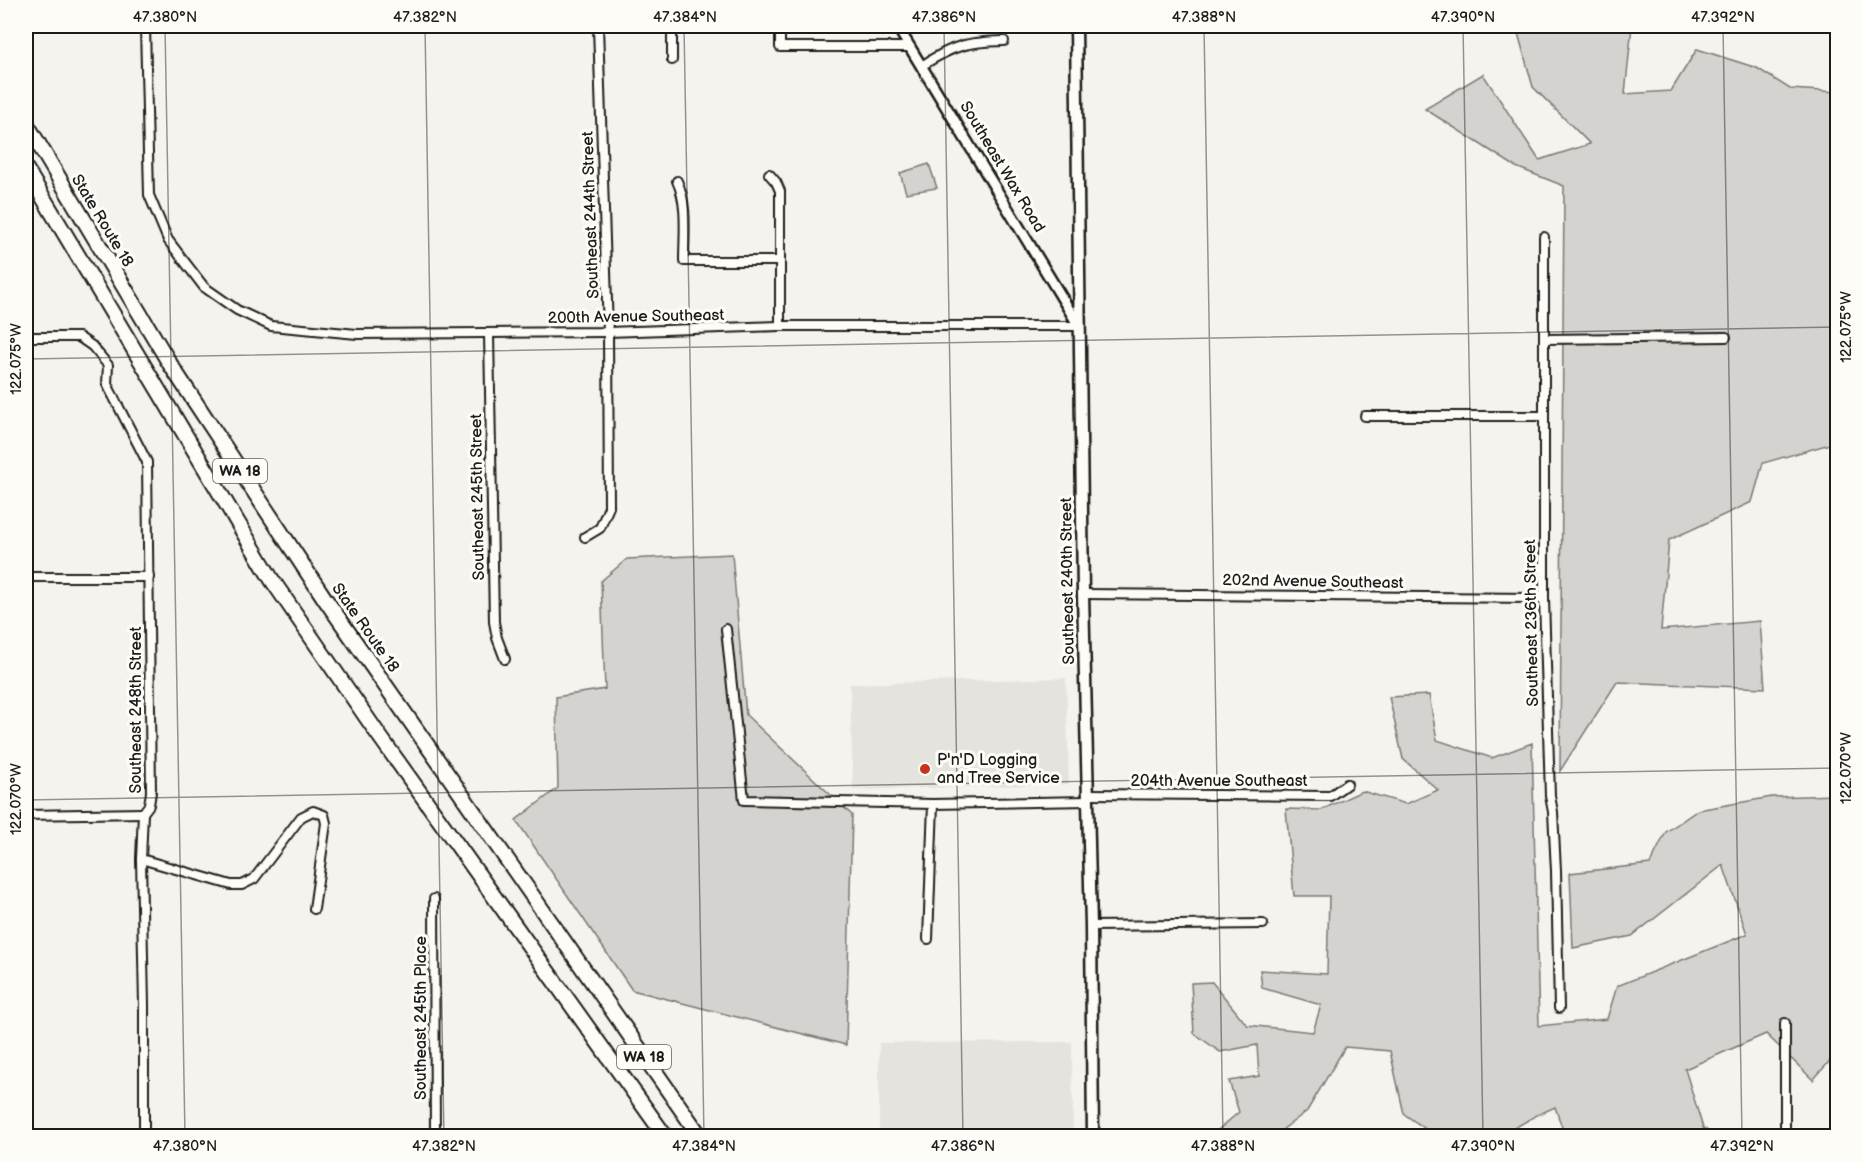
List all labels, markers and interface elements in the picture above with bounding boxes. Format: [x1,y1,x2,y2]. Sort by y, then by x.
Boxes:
text: 47.380°N [133,8,197,27]
text: 47.382°N [393,8,457,27]
text: 47.384°N [653,8,717,27]
text: 47.386°N [912,8,976,27]
text: 47.388°N [1172,8,1236,27]
text: 47.390°N [1431,8,1495,27]
text: 47.392°N [1691,8,1755,27]
street label: Southeast Wax Road [955,98,1049,236]
street label: Southeast 244th Street [579,131,603,299]
street label: State Route 18 [67,171,137,271]
text: 122.075°W [1837,291,1856,363]
street label: 200th Avenue Southeast [547,306,725,328]
text: 122.075°W [7,323,26,395]
street label: Southeast 245th Street [467,413,489,581]
road number: WA 18 [213,459,267,483]
street label: Southeast 240th Street [1057,497,1079,665]
street label: Southeast 236th Street [1521,539,1543,707]
street label: 202nd Avenue Southeast [1222,571,1404,593]
street label: State Route 18 [327,580,403,676]
street label: Southeast 248th Street [127,626,146,793]
text: 122.070°W [1837,732,1856,804]
place label: P'n'D Logging and Tree Service [937,751,1060,788]
marker: P'n'D Logging and Tree Service [918,762,932,776]
text: 122.070°W [7,763,26,835]
street label: 204th Avenue Southeast [1130,772,1308,791]
street label: Southeast 245th Place [412,936,431,1100]
road number: WA 18 [617,1045,671,1069]
text: 47.380°N [153,1137,217,1156]
text: 47.382°N [412,1137,476,1156]
text: 47.384°N [672,1137,736,1156]
text: 47.386°N [931,1137,995,1156]
text: 47.388°N [1191,1137,1255,1156]
text: 47.390°N [1451,1137,1515,1156]
text: 47.392°N [1710,1137,1774,1156]

